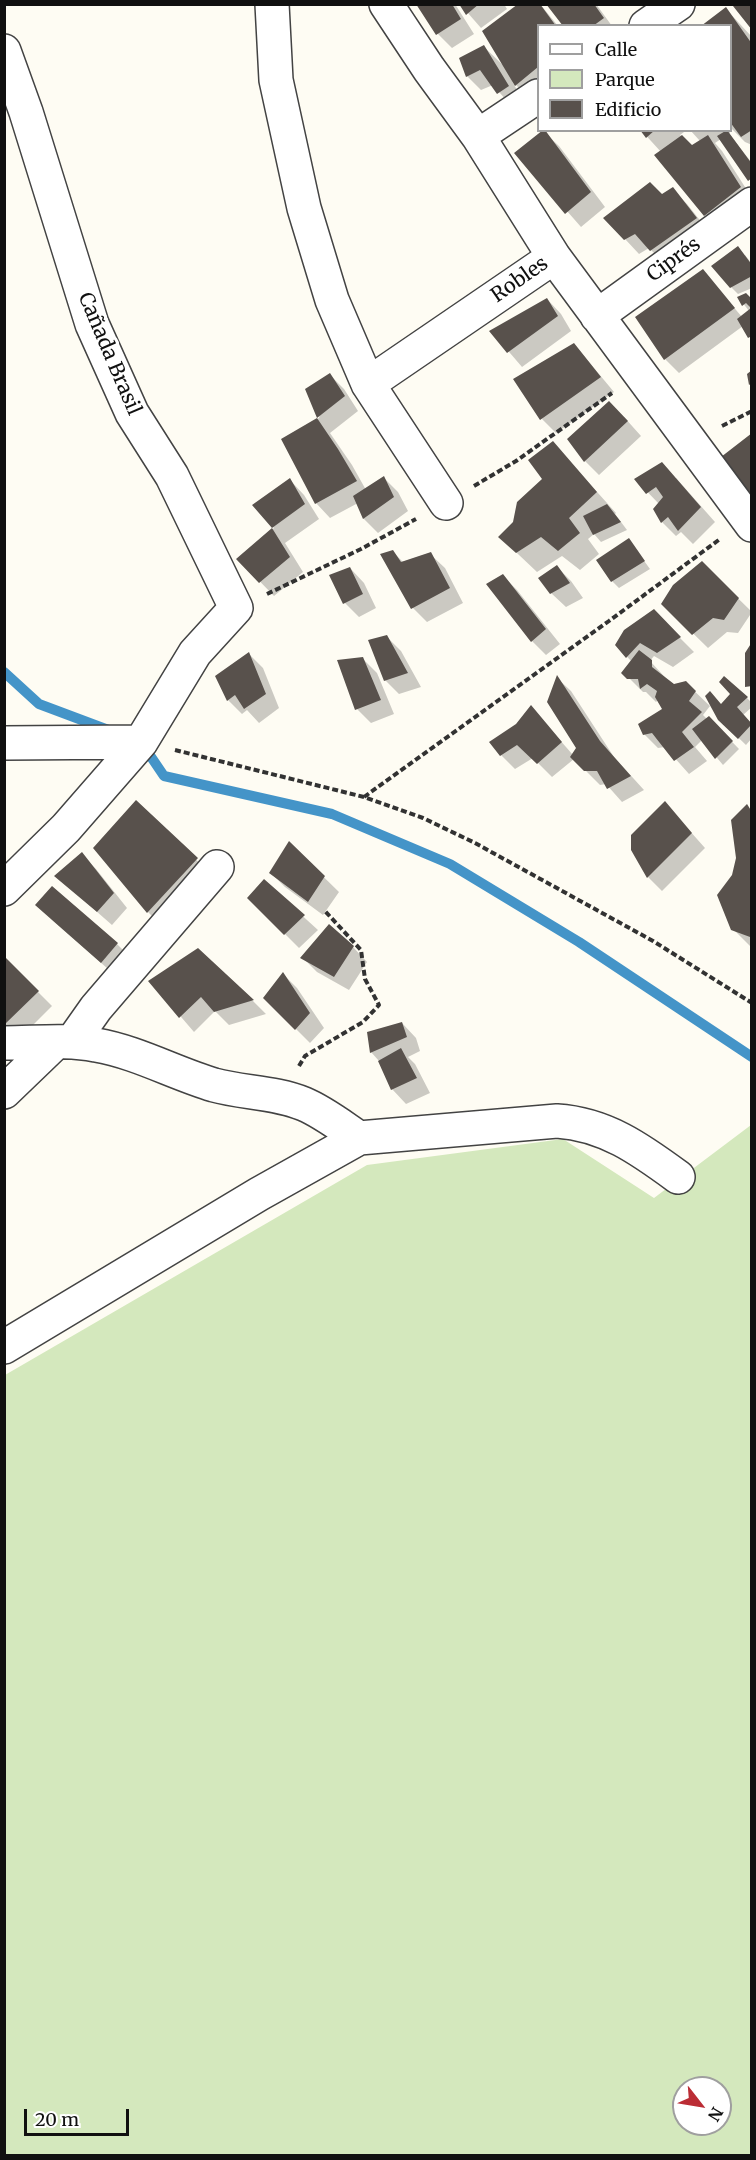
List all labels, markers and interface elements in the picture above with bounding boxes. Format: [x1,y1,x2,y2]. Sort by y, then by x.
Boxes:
legend [537,24,732,132]
text: Calle [595,38,637,61]
text: Parque [595,68,655,91]
text: Edificio [595,98,661,121]
street label: Ciprés [643,233,705,287]
street label: Robles [487,252,553,308]
street label: Cañada Brasil [72,289,146,419]
north arrow [672,2076,732,2136]
scale bar [27,2097,132,2135]
text: N [704,2104,728,2125]
text: 20 m [35,2108,79,2131]

